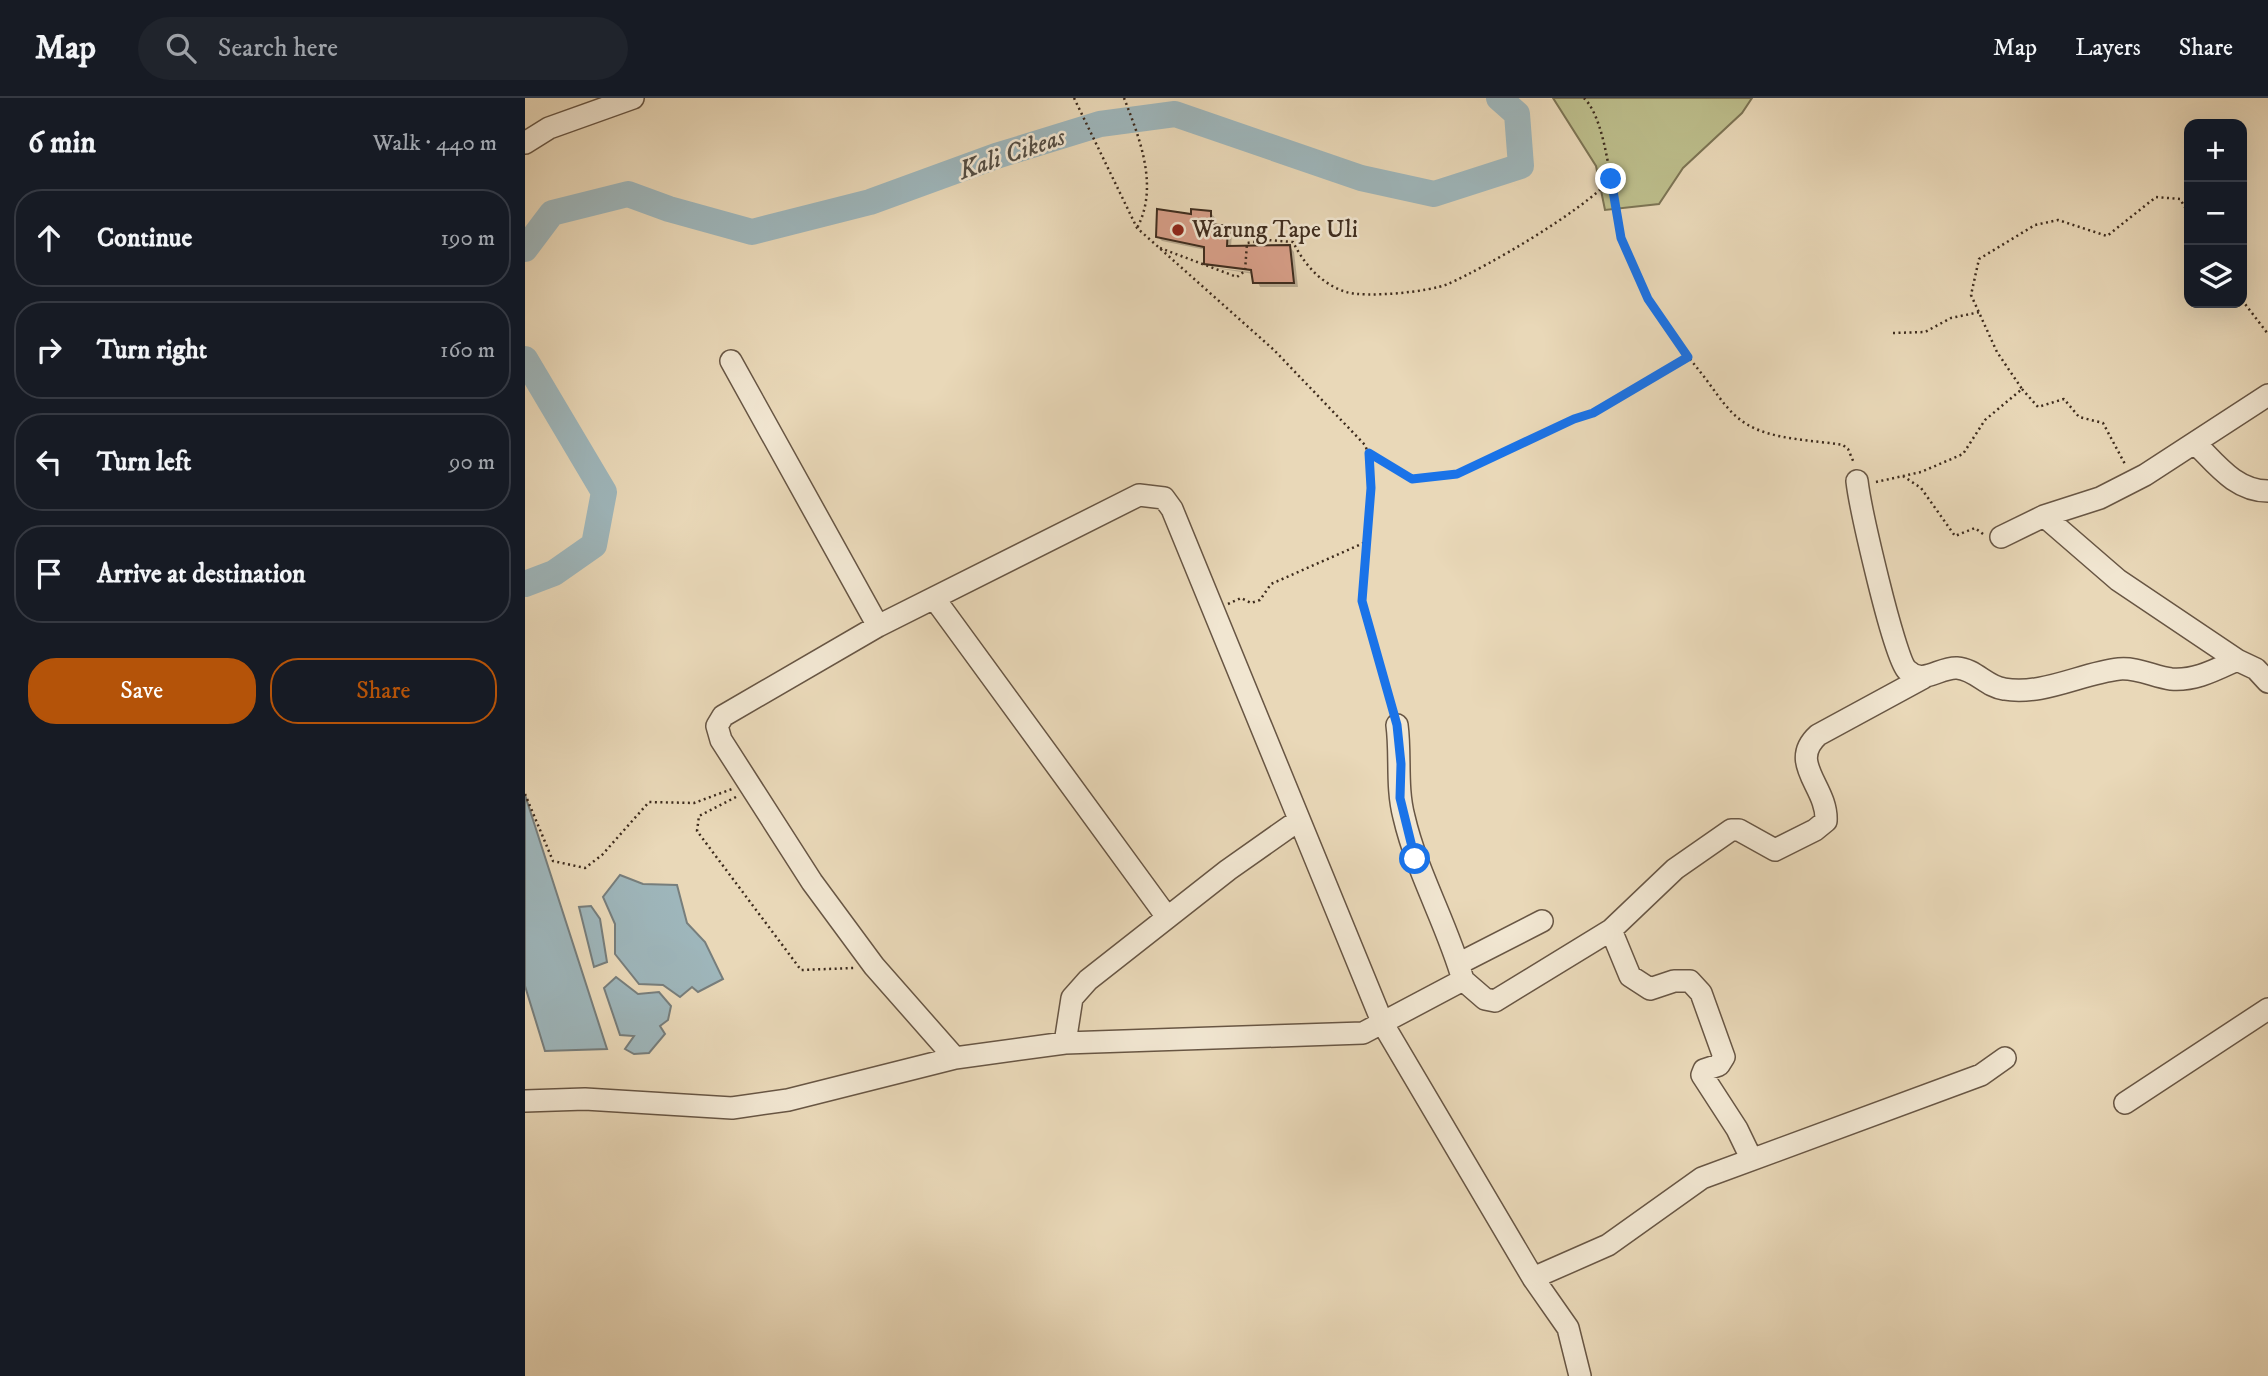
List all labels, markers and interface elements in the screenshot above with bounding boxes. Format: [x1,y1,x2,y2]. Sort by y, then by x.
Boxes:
search box [138,17,628,80]
text: Map [35,28,96,69]
icon: search [162,29,200,67]
text: Search here [218,32,338,65]
text: Map [1993,33,2037,63]
text: Layers [2075,33,2141,63]
text: Share [2179,33,2233,63]
map controls [2184,119,2247,308]
button: + [2184,119,2247,182]
water label: Kali Cikeas [953,120,1071,188]
text: 6 min [28,125,96,162]
text: Walk · 440 m [373,129,497,158]
route end [1595,163,1626,194]
button: − [2184,182,2247,245]
place label: Warung Tape Uli [1191,215,1358,245]
icon: ahead [30,219,68,257]
text: Continue [97,222,192,255]
marker: Warung Tape Uli [1170,222,1186,238]
text: 190 m [441,224,495,253]
button: layers [2184,245,2247,308]
icon: right [30,331,68,369]
text: Turn right [97,334,207,367]
text: 160 m [440,336,495,365]
icon: left [30,443,68,481]
text: Turn left [97,446,191,479]
text: 90 m [449,448,495,477]
icon: arrive [30,555,68,593]
text: Arrive at destination [97,558,306,591]
button: Save [28,658,256,724]
button: Share [270,658,497,724]
route start [1399,843,1430,874]

